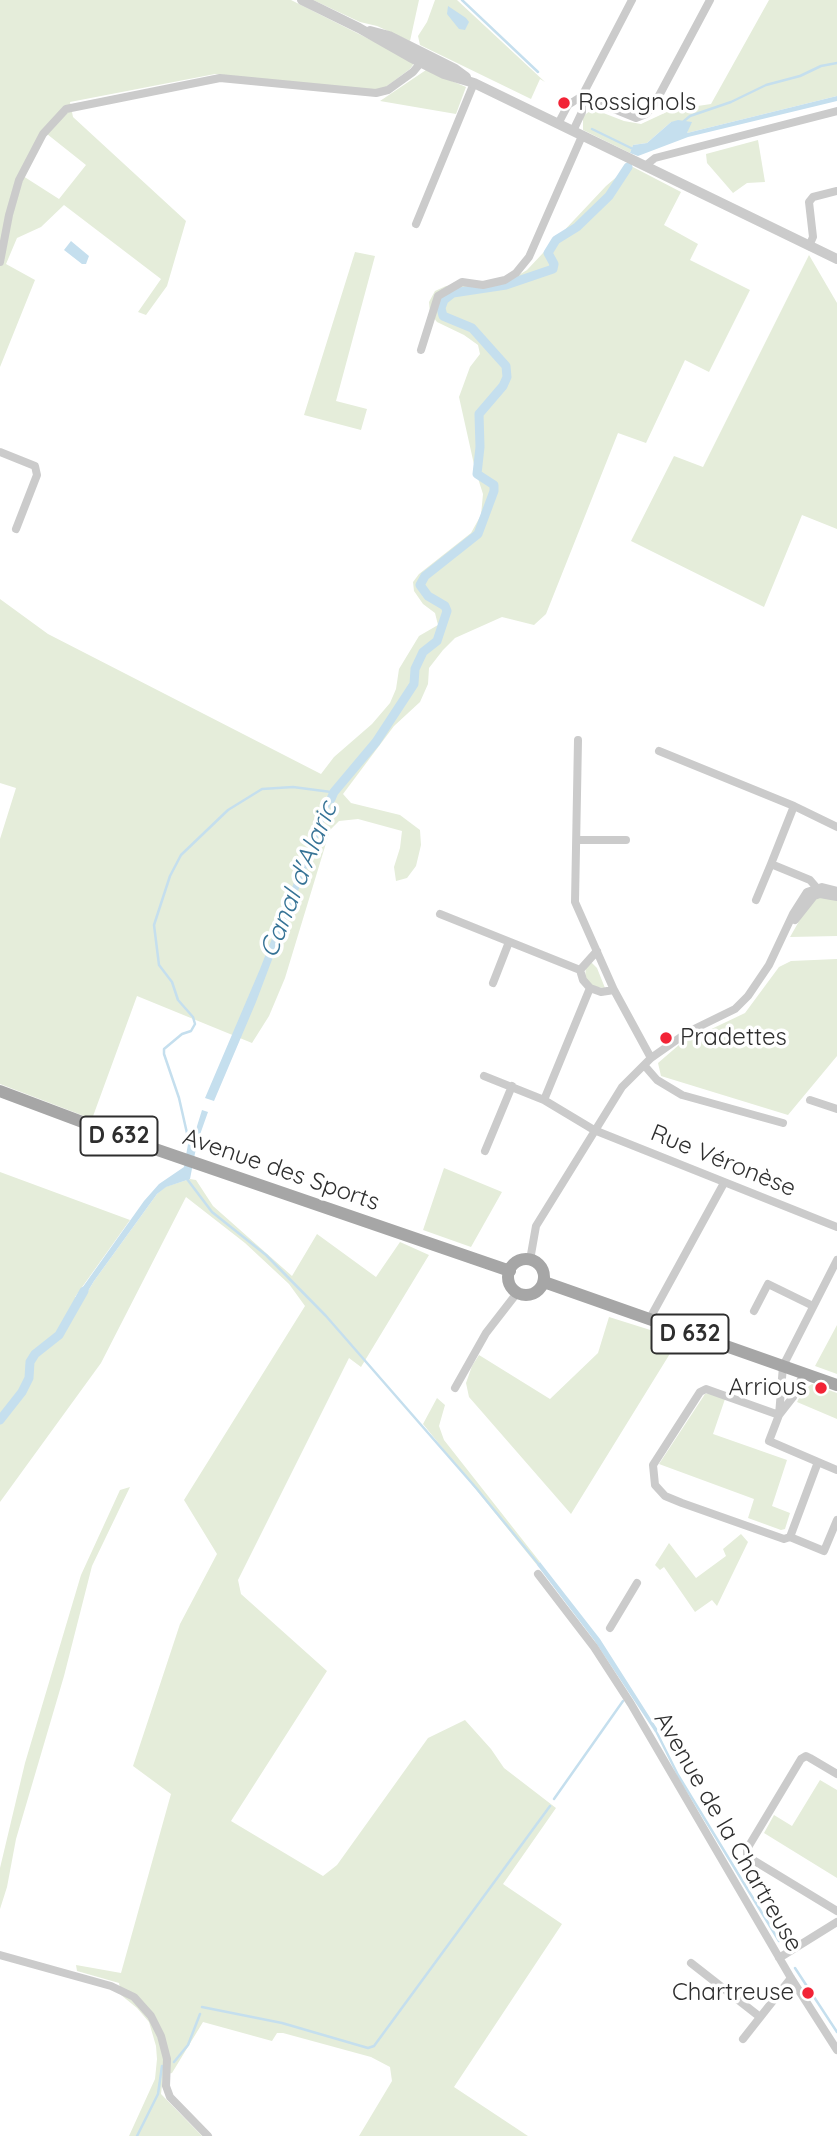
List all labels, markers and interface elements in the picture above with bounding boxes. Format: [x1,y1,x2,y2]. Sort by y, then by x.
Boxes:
place label: Rossignols [578,89,696,117]
marker: Rossignols [556,95,572,111]
water label: Canal d'Alaric [254,798,344,962]
place label: Pradettes [680,1024,787,1052]
marker: Pradettes [658,1030,674,1046]
road number: D 632 [80,1116,158,1156]
street label: Rue Véronèse [646,1119,800,1203]
street label: Avenue des Sports [179,1123,383,1217]
road number: D 632 [652,1315,728,1354]
place label: Arrious [728,1374,807,1402]
marker: Arrious [813,1380,829,1396]
street label: Avenue de la Chartreuse [648,1707,808,1957]
place label: Chartreuse [672,1979,794,2007]
marker: Chartreuse [800,1985,816,2001]

